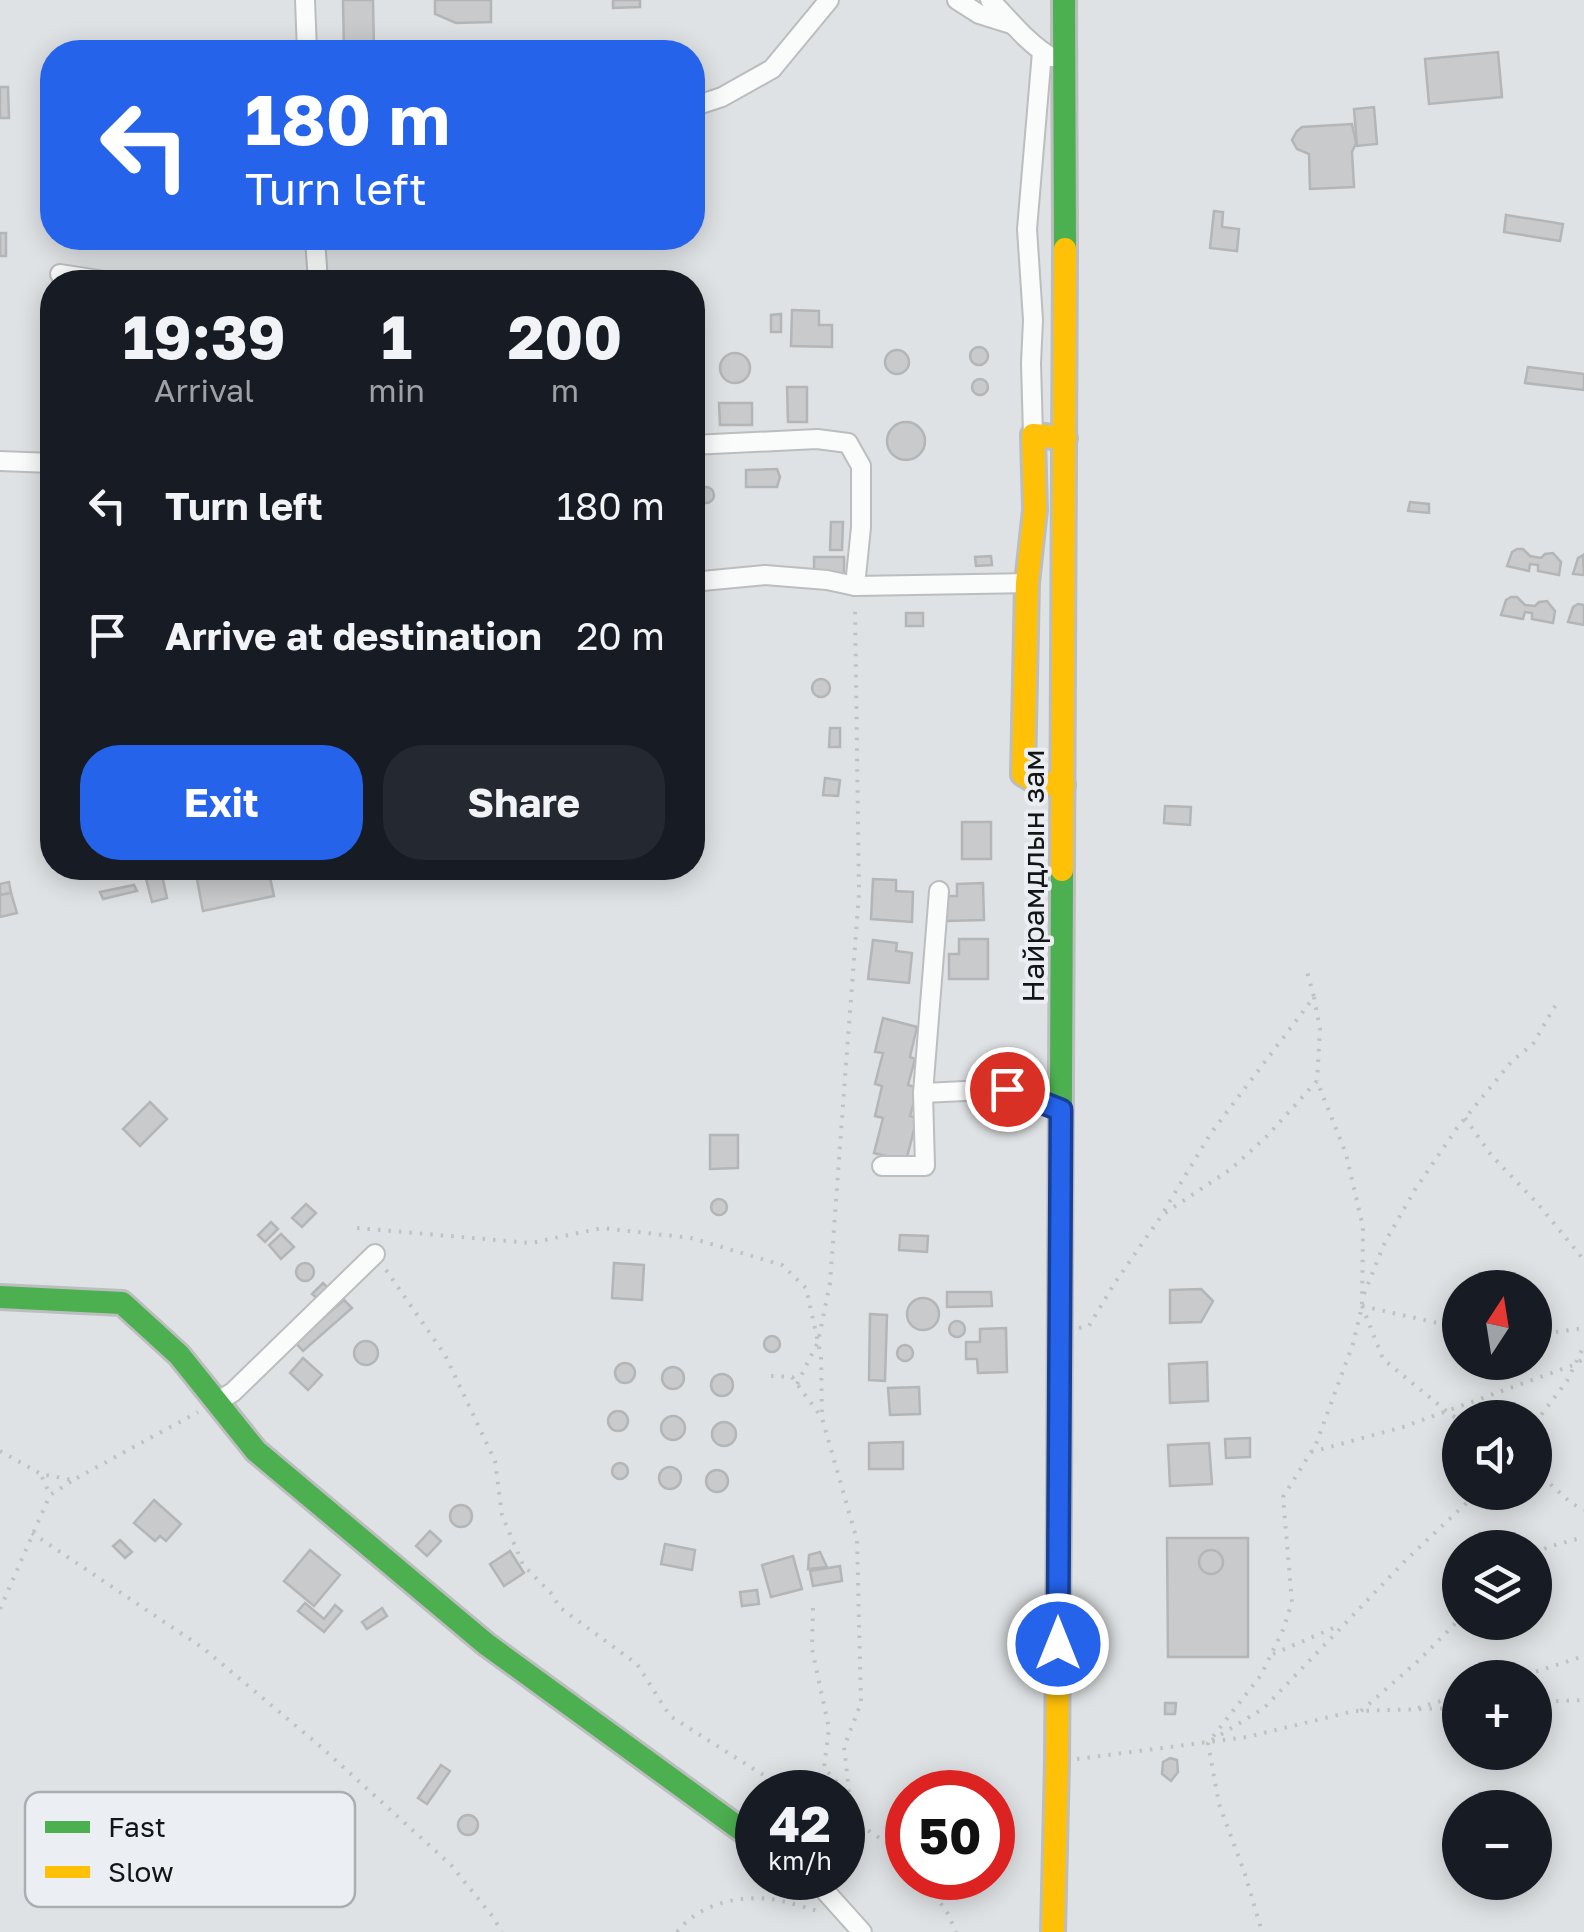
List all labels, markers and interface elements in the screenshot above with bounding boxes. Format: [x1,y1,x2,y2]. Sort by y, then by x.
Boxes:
text: 180 m [245,76,450,160]
icon: left [80,80,210,210]
text: Turn left [245,161,427,215]
text: 19:39 [123,300,286,372]
text: 1 [381,300,412,372]
text: 200 [508,300,622,372]
text: Arrival [154,371,254,409]
text: min [368,371,425,409]
text: m [551,371,579,409]
icon: left [80,478,135,533]
text: Turn left [165,483,323,528]
text: 180 m [557,483,665,528]
icon: arrive [80,608,135,663]
text: Arrive at destination [165,613,542,658]
text: 20 m [576,613,665,658]
button: Exit [80,745,363,860]
button: Share [383,745,665,860]
street label: Найрамдлын зам [1015,749,1051,1003]
pin [965,1047,1050,1132]
icon: arrive [980,1062,1035,1117]
north arrow [1442,1270,1552,1380]
map controls [1442,1270,1552,1900]
button: sound [1442,1400,1552,1510]
button: layers [1442,1530,1552,1640]
position arrow [1006,1592,1110,1696]
button: + [1442,1660,1552,1770]
speed limit sign: 50 [885,1770,1015,1900]
button: − [1442,1790,1552,1900]
legend [25,1792,355,1907]
text: 42 [769,1793,831,1853]
text: Fast [108,1810,166,1843]
text: km/h [768,1845,832,1876]
text: Slow [108,1855,174,1888]

